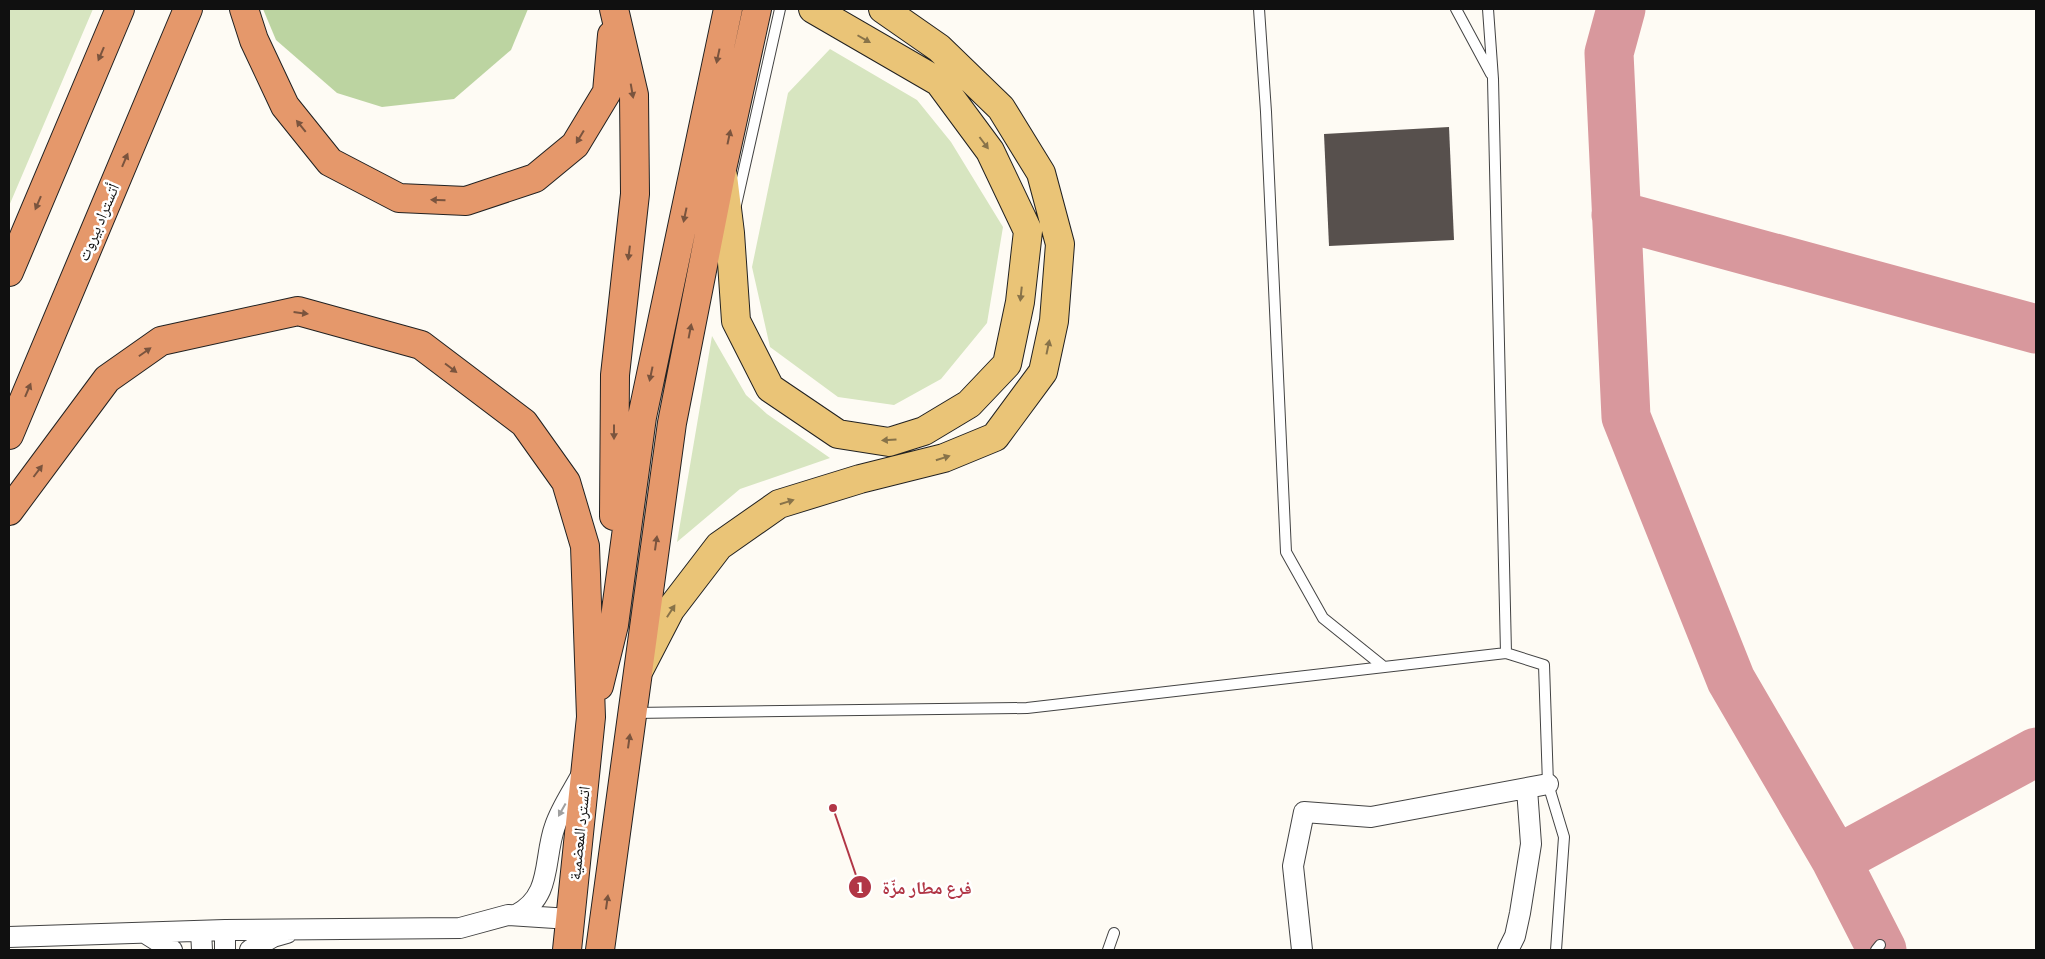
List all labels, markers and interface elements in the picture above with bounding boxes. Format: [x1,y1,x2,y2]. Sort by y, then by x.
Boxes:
one-way arrow [857,34,870,43]
one-way arrow [97,47,105,62]
one-way arrow [714,49,722,64]
one-way arrow [629,83,637,99]
one-way arrow [296,120,307,133]
one-way arrow [725,130,733,145]
one-way arrow [576,131,585,144]
one-way arrow [979,136,990,149]
one-way arrow [121,152,129,167]
street label: أتستراد بيروت [70,179,124,264]
one-way arrow [429,195,445,203]
one-way arrow [33,196,41,210]
one-way arrow [680,208,688,224]
one-way arrow [625,245,633,261]
one-way arrow [1017,287,1025,303]
one-way arrow [294,309,310,317]
one-way arrow [686,323,694,339]
one-way arrow [1045,338,1053,354]
one-way arrow [139,347,152,357]
one-way arrow [444,363,458,373]
one-way arrow [647,367,655,382]
one-way arrow [24,383,32,397]
one-way arrow [610,424,618,440]
one-way arrow [881,436,897,444]
one-way arrow [936,453,951,461]
one-way arrow [33,464,43,478]
one-way arrow [780,497,795,505]
one-way arrow [652,535,660,551]
one-way arrow [666,604,675,617]
one-way arrow [626,733,634,749]
street label: اتسترد المعضمية [561,785,595,881]
one-way arrow [558,803,566,818]
callout: فرع مطار مزّة [847,871,982,904]
text: فرع مطار مزّة [882,873,972,900]
text: 1 [857,875,863,898]
one-way arrow [603,894,611,910]

